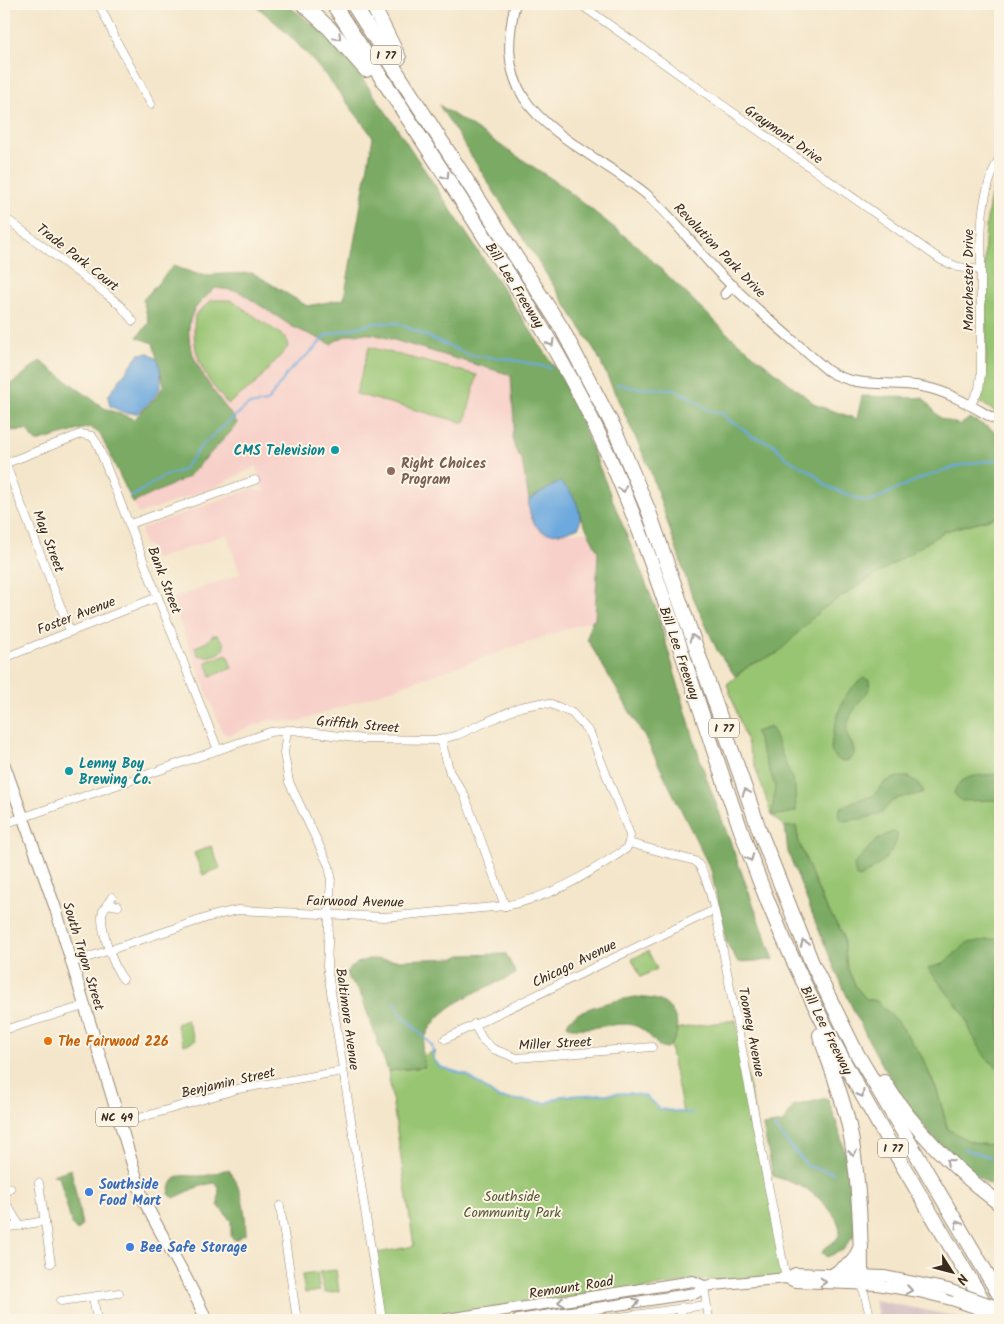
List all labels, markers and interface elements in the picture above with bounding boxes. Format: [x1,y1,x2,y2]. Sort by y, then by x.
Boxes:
one-way arrow [332,32,341,41]
road number: I 77 [371,46,401,64]
street label: Graymont Drive [740,100,828,170]
one-way arrow [440,171,449,180]
street label: Revolution Park Drive [668,198,771,304]
street label: Trade Park Court [31,218,124,298]
street label: Manchester Drive [958,228,980,331]
street label: Bill Lee Freeway [479,238,550,333]
one-way arrow [545,338,555,347]
place label: CMS Television [234,440,325,462]
marker: CMS Television [329,444,341,456]
place label: Right Choices Program [401,453,487,491]
marker: Right Choices Program [385,465,397,477]
one-way arrow [616,484,627,493]
street label: May Street [26,507,70,576]
street label: Bank Street [141,543,187,618]
street label: Foster Avenue [34,591,120,641]
street label: Bill Lee Freeway [653,604,705,703]
one-way arrow [689,634,699,643]
street label: Griffith Street [316,710,401,740]
road number: I 77 [709,718,739,738]
place label: Lenny Boy Brewing Co. [79,753,151,791]
marker: Lenny Boy Brewing Co. [63,765,75,777]
one-way arrow [742,788,752,796]
one-way arrow [744,853,754,861]
street label: Fairwood Avenue [306,890,405,914]
street label: South Tryon Street [56,899,110,1014]
street label: Chicago Avenue [528,934,621,994]
one-way arrow [800,939,811,948]
street label: Baltimore Avenue [329,967,365,1072]
street label: Bill Lee Freeway [794,982,858,1079]
street label: Toomey Avenue [732,985,771,1080]
place label: The Fairwood 226 [58,1031,169,1053]
street label: Miller Street [518,1031,593,1057]
marker: The Fairwood 226 [42,1035,54,1047]
street label: Benjamin Street [179,1061,278,1104]
one-way arrow [854,1088,864,1097]
road number: NC 49 [96,1108,138,1126]
road number: I 77 [878,1138,908,1158]
one-way arrow [847,1149,858,1157]
one-way arrow [946,1159,955,1168]
place label: Southside Food Mart [99,1174,162,1212]
marker: Southside Food Mart [83,1186,95,1198]
park label: Southside Community Park [463,1186,561,1224]
one-way arrow [954,1220,964,1229]
place label: Bee Safe Storage [140,1237,247,1259]
marker: Bee Safe Storage [124,1241,136,1253]
north arrow [926,1246,976,1296]
text: N [950,1269,973,1289]
street label: Remount Road [527,1270,616,1306]
one-way arrow [819,1277,827,1288]
one-way arrow [904,1284,913,1295]
one-way arrow [557,1296,565,1307]
one-way arrow [631,1298,640,1308]

